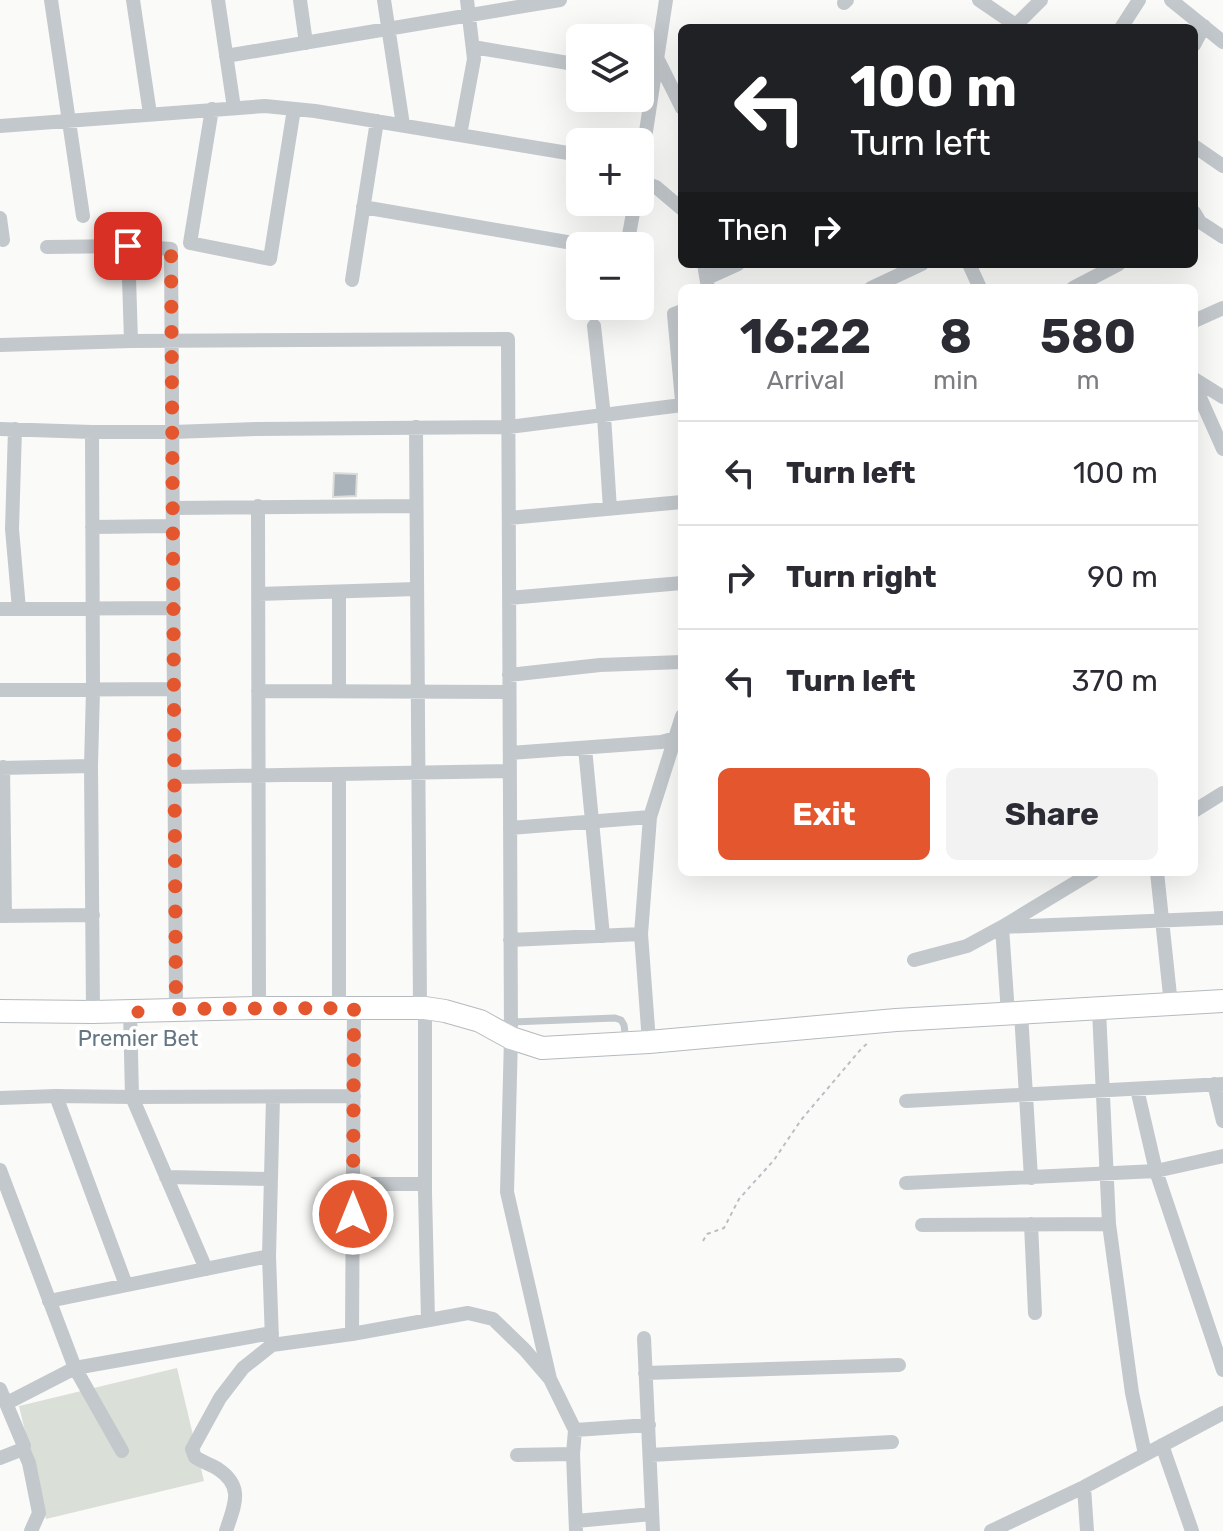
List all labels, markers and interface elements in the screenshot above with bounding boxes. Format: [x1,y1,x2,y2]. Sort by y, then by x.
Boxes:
map controls [566,24,654,320]
button: layers [566,24,654,112]
text: 100 m [850,54,1017,120]
icon: left [718,56,822,160]
text: Turn left [850,121,991,164]
button: + [566,128,654,216]
icon: right [804,208,848,252]
pin [94,212,162,280]
text: Then [718,212,788,248]
icon: arrive [106,224,150,268]
button: − [566,232,654,320]
text: 16:22 [740,308,871,365]
text: 8 [939,308,972,365]
text: 580 [1040,308,1136,365]
text: Arrival [767,365,845,396]
text: min [933,365,978,396]
text: m [1077,365,1100,396]
icon: left [718,451,762,495]
text: Turn left [786,455,916,491]
text: 100 m [1073,455,1158,491]
icon: right [718,555,762,599]
text: Turn right [786,559,937,595]
text: 90 m [1087,559,1158,595]
icon: left [718,659,762,703]
text: Turn left [786,663,916,699]
text: 370 m [1072,663,1158,699]
button: Exit [718,768,930,860]
button: Share [946,768,1158,860]
marker: Premier Bet [129,1003,147,1021]
place label: Premier Bet [78,1025,199,1052]
position arrow [311,1172,395,1256]

